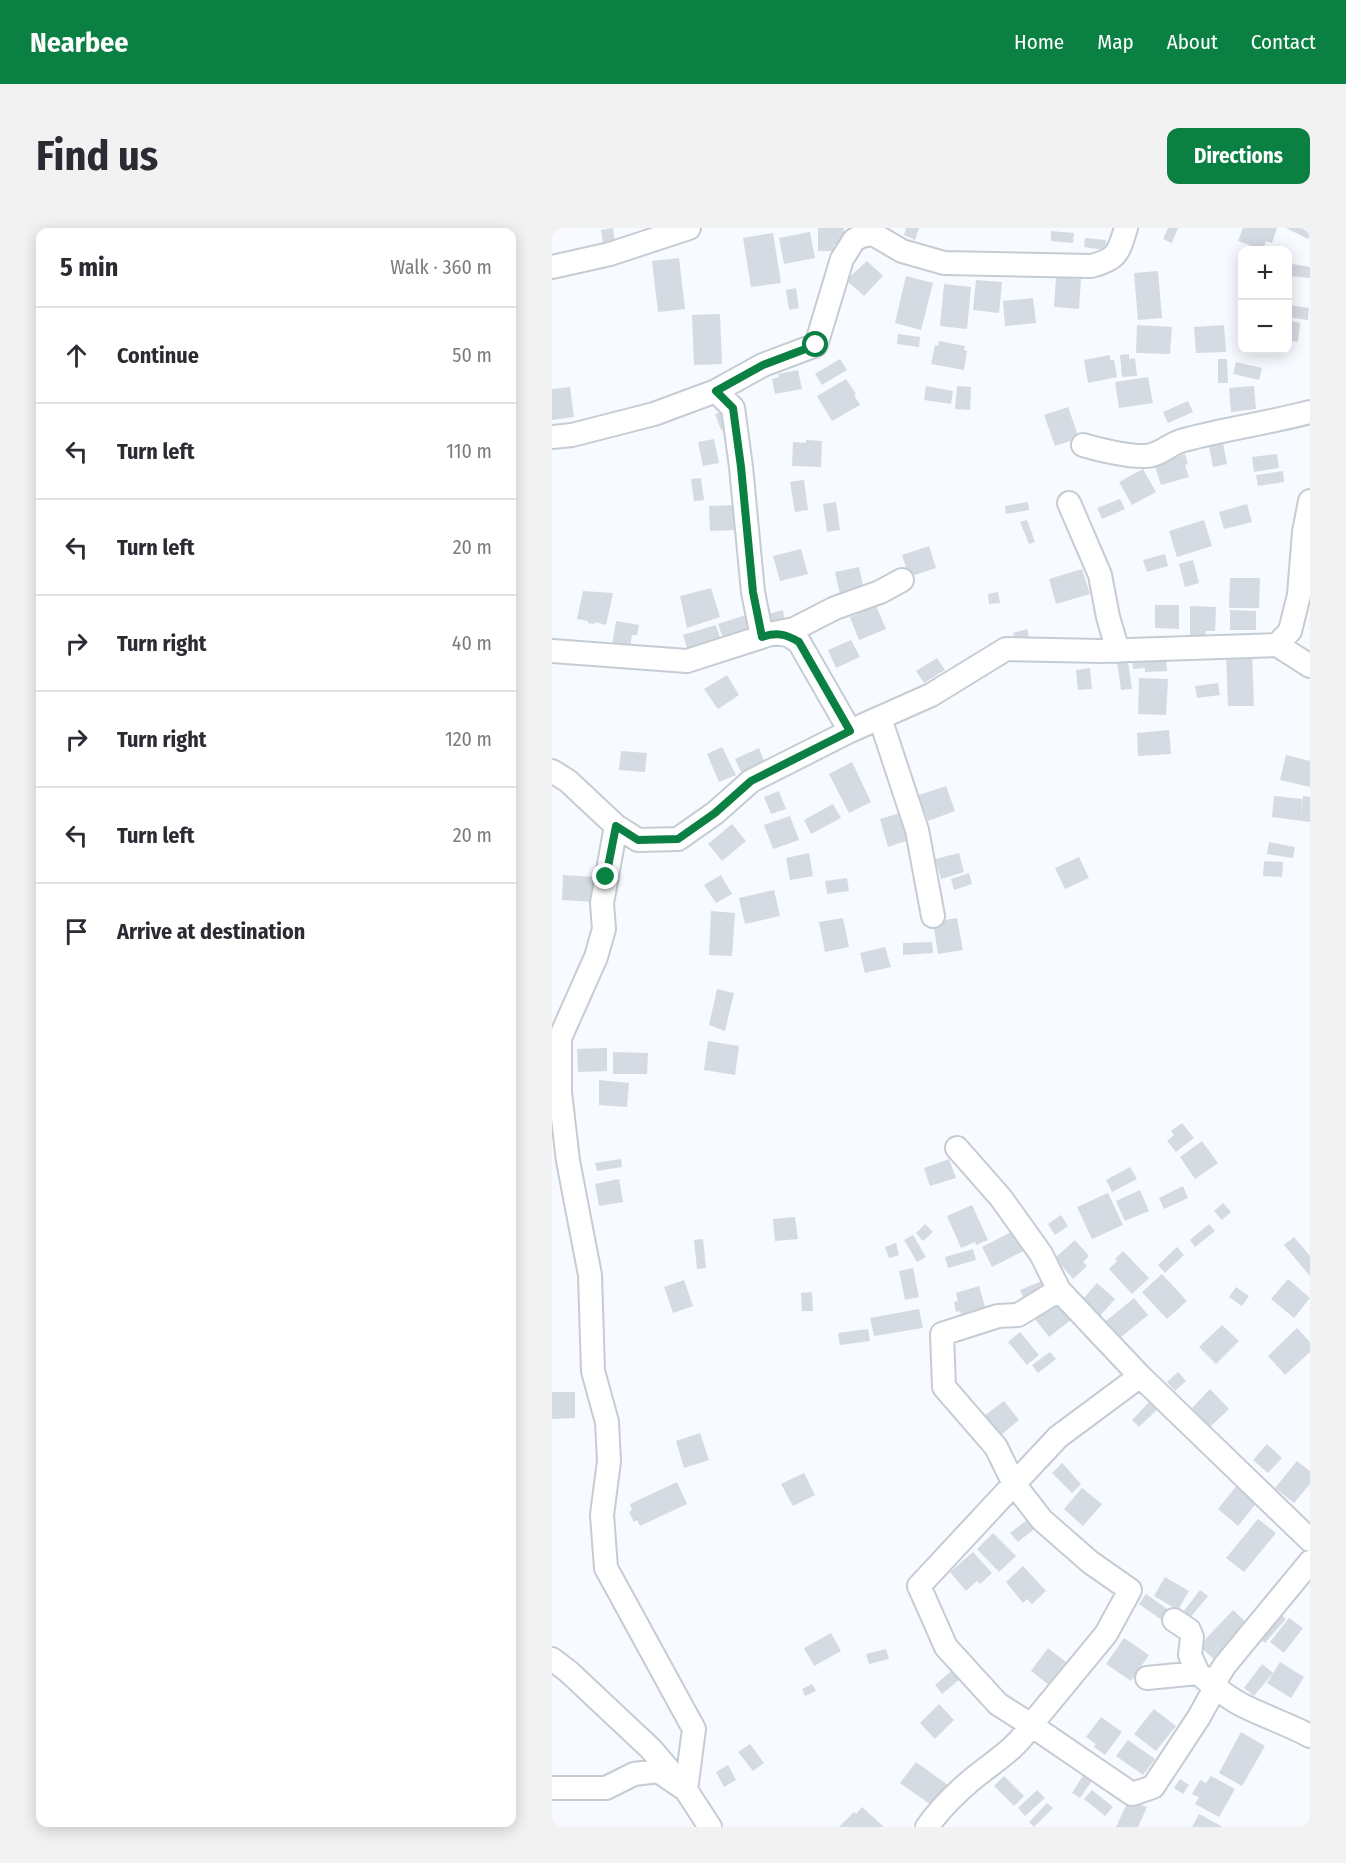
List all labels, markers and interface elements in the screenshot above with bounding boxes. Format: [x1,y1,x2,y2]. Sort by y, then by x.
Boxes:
text: Nearbee [30,26,129,59]
text: Home [1014,29,1064,55]
text: Map [1097,29,1134,55]
text: About [1167,29,1218,55]
text: Contact [1251,29,1316,55]
button: Directions [1167,128,1310,184]
text: Find us [36,131,158,181]
map controls [1238,246,1292,354]
button: + [1238,246,1292,300]
text: 5 min [60,252,118,283]
text: Walk · 360 m [390,255,492,279]
button: − [1238,300,1292,354]
route start [802,331,828,357]
icon: ahead [60,339,93,372]
text: Continue [117,342,199,369]
text: 50 m [452,343,492,367]
icon: left [60,435,93,468]
text: Turn left [117,438,195,465]
text: 110 m [446,439,492,463]
icon: left [60,531,93,564]
text: Turn left [117,534,195,561]
text: 20 m [453,535,492,559]
icon: right [60,627,93,660]
text: Turn right [117,630,206,657]
text: 40 m [452,631,492,655]
icon: right [60,723,93,756]
text: Turn right [117,726,206,753]
text: 120 m [445,727,492,751]
icon: left [60,819,93,852]
text: Turn left [117,822,195,849]
text: 20 m [453,823,492,847]
route end [592,863,618,889]
icon: arrive [60,915,93,948]
text: Arrive at destination [117,918,305,945]

